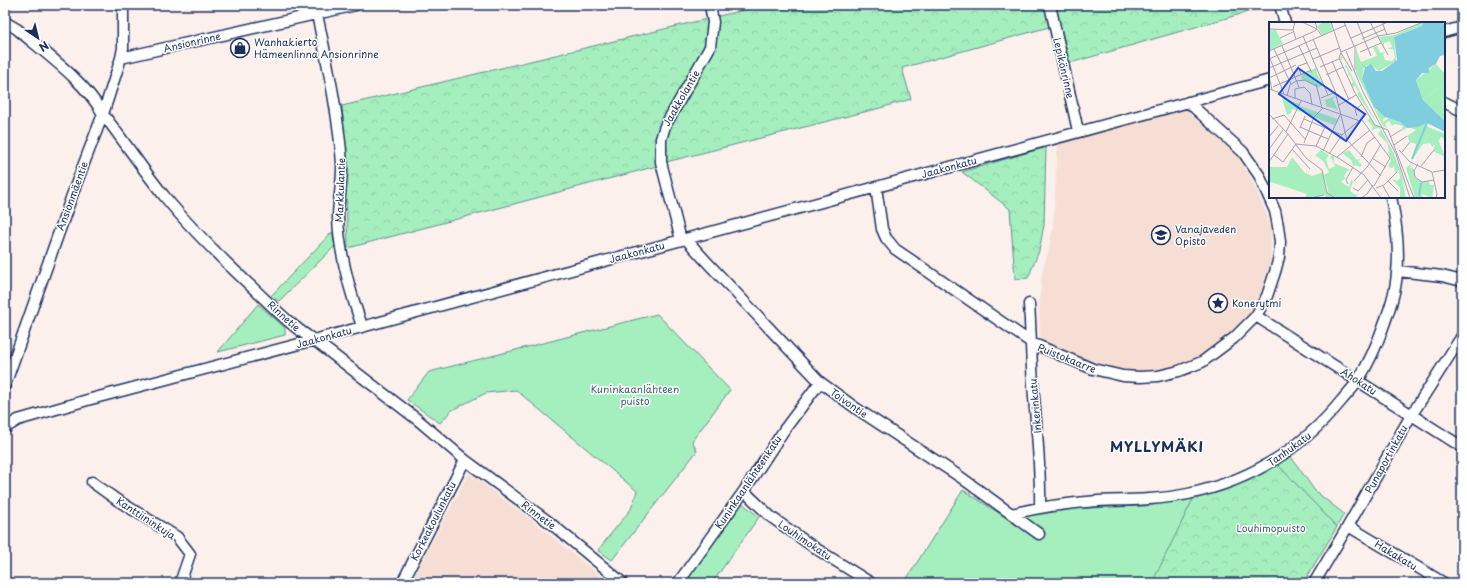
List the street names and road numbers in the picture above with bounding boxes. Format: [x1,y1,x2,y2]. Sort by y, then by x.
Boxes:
street label: Ansionrinne [162,28,222,55]
street label: Lepikönrinne [1050,36,1079,100]
street label: Jaakkolantie [658,67,703,129]
street label: Jaakonkatu [919,152,978,181]
street label: Markkulantie [331,157,348,223]
street label: Ansionmäentie [52,159,91,233]
street label: Jaakonkatu [607,237,666,266]
street label: Rinnetie [265,297,304,334]
street label: Jaakonkatu [294,322,353,351]
street label: Puistokaarre [1036,339,1099,376]
street label: Ahokatu [1338,363,1380,398]
street label: Inkerinkatu [1025,378,1044,434]
street label: Toivontie [827,384,871,421]
street label: Punaportinkatu [1361,422,1411,496]
street label: Tanhukatu [1264,428,1314,470]
street label: Kuninkaanlähteenkatu [711,432,785,532]
street label: Korkeakoulunkatu [406,478,459,563]
street label: Kanttiininkuja [114,493,179,543]
street label: Rinnetie [519,497,560,532]
street label: Louhimokatu [776,516,835,563]
street label: Hakakatu [1372,536,1421,573]

